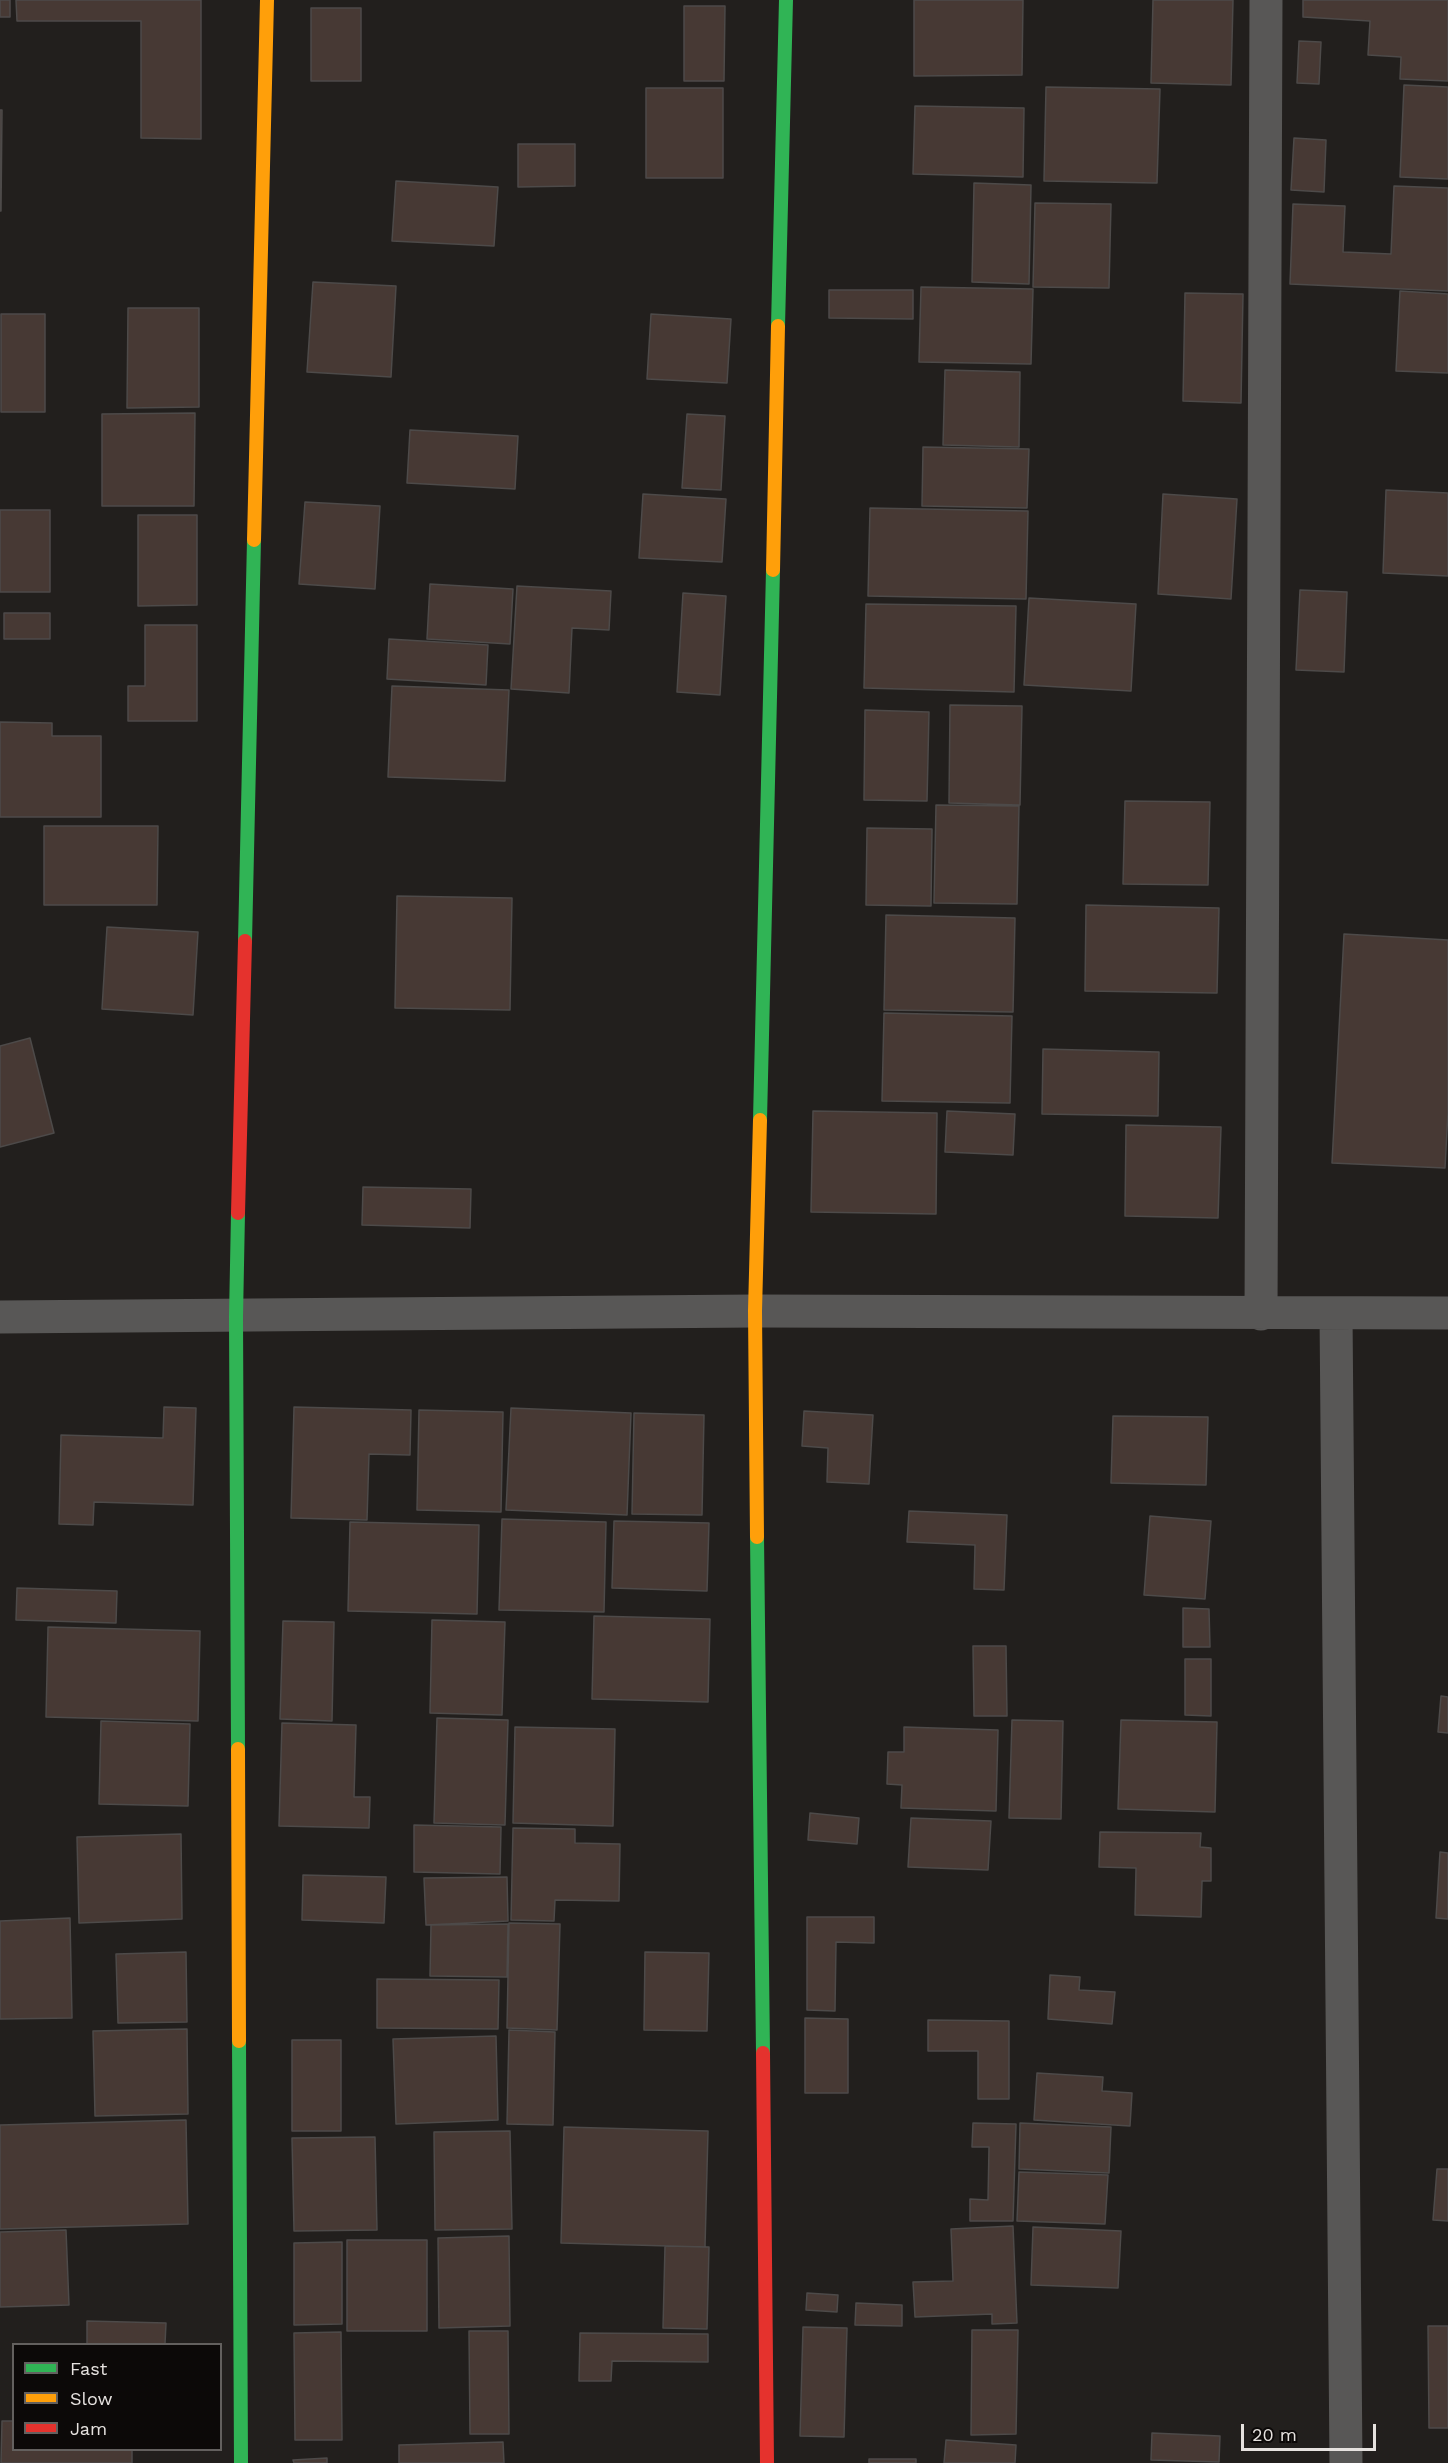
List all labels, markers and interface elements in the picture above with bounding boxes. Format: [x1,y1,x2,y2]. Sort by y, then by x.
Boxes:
legend [12,2343,222,2451]
text: Fast [70,2358,107,2379]
text: Slow [70,2388,113,2409]
scale bar [1244,2412,1379,2450]
text: Jam [70,2418,107,2439]
text: 20 m [1252,2424,1297,2445]

